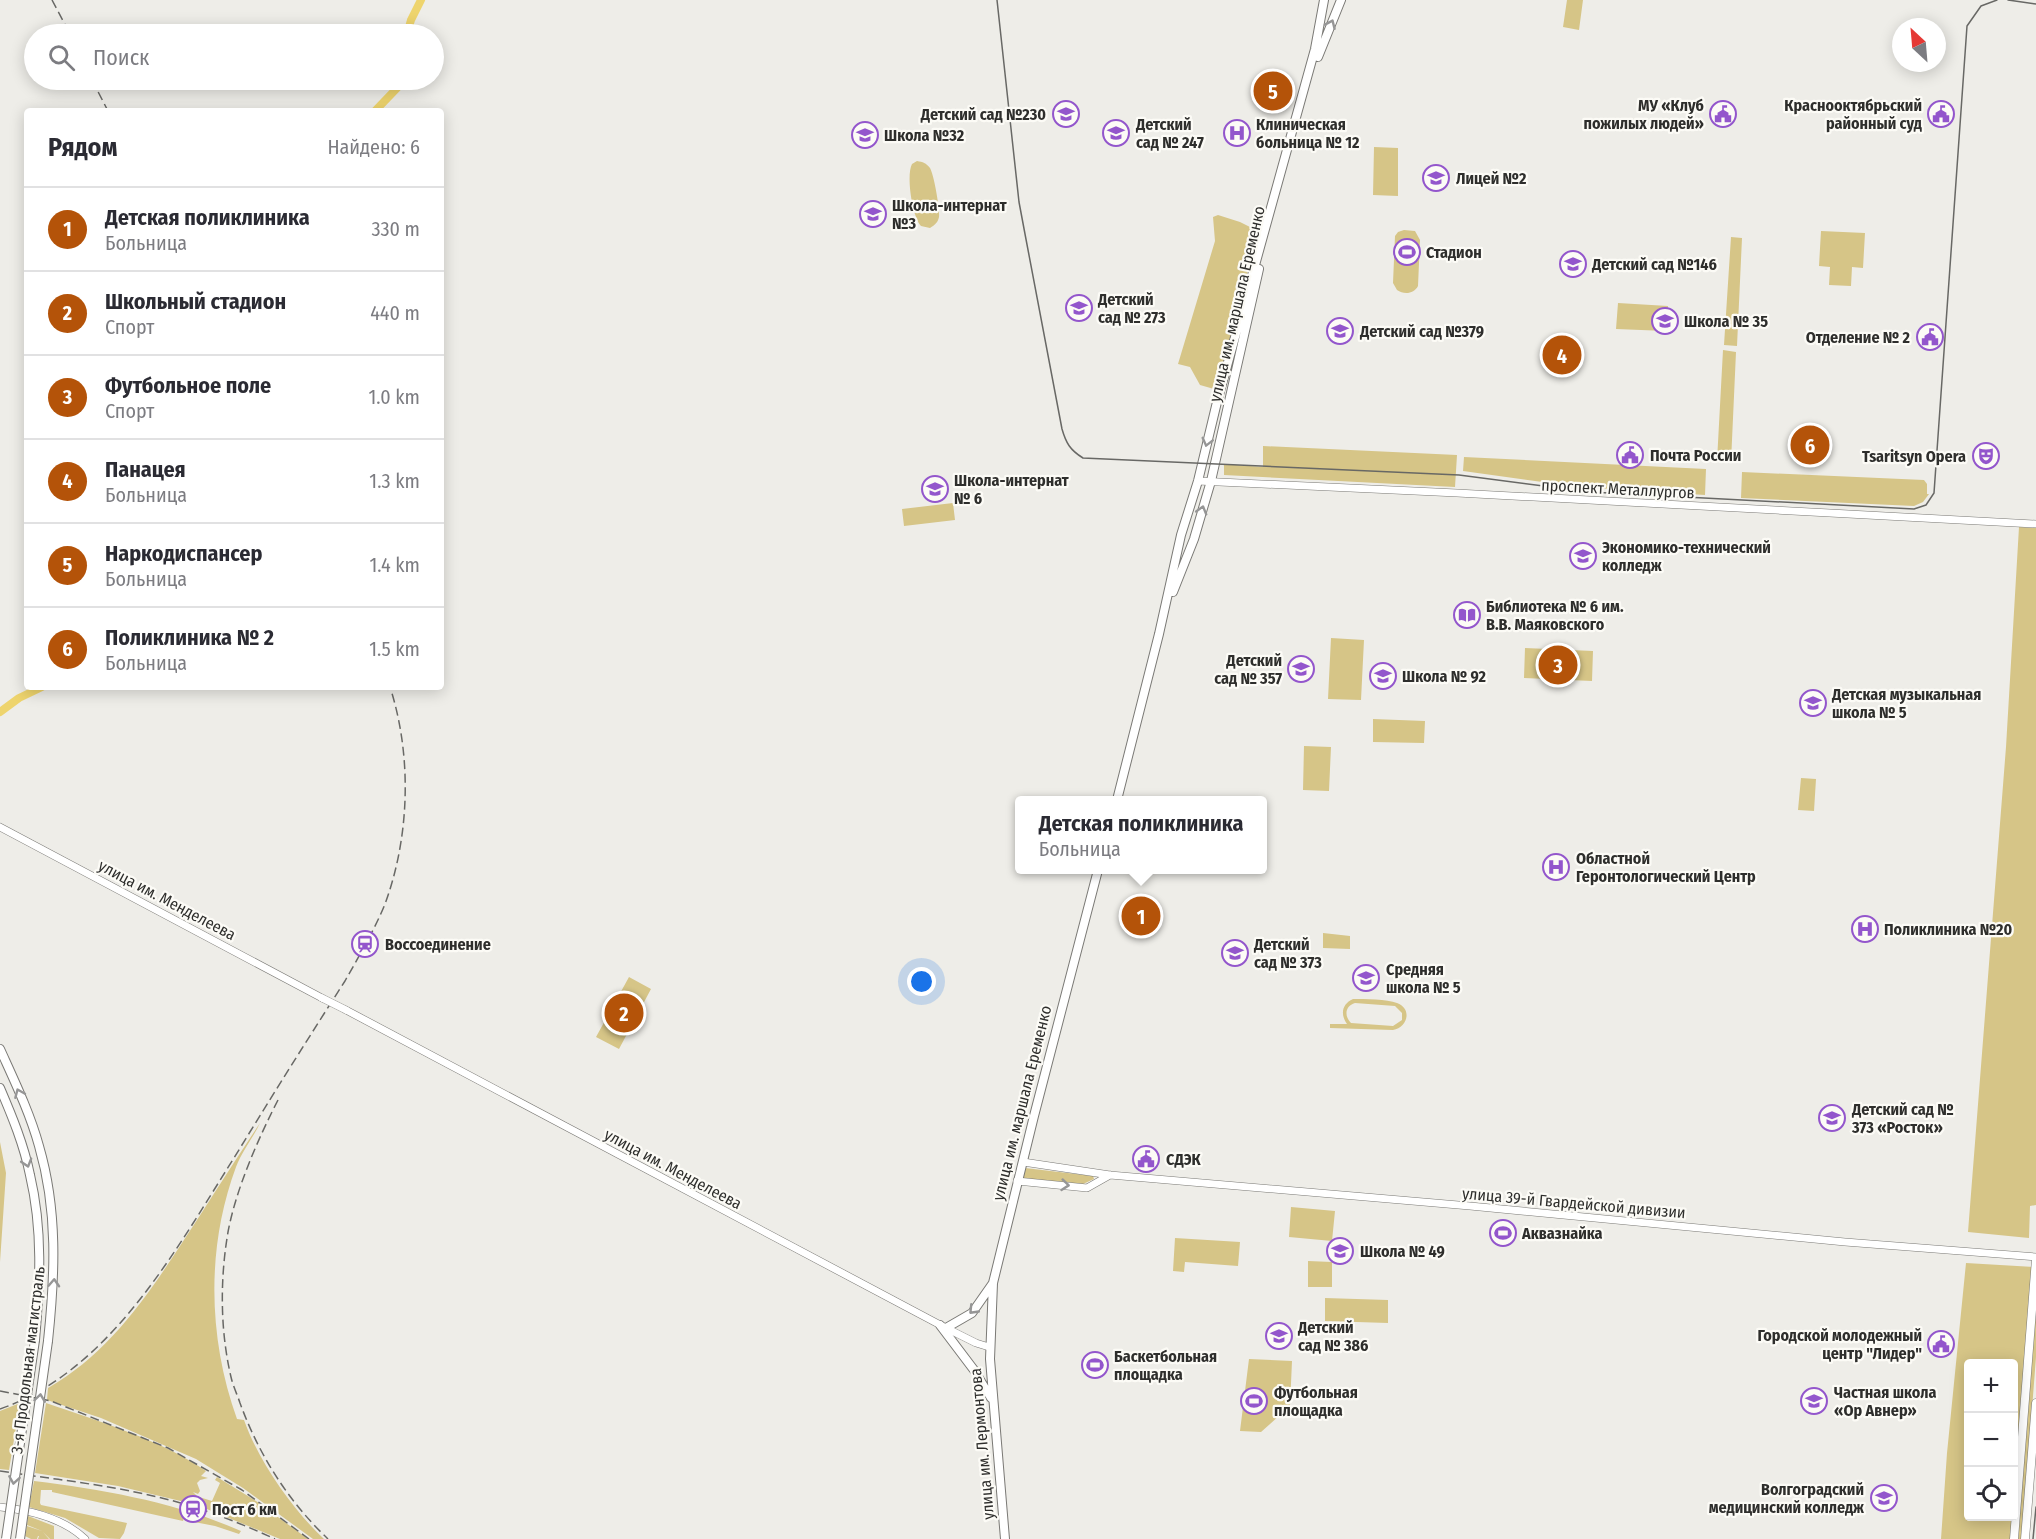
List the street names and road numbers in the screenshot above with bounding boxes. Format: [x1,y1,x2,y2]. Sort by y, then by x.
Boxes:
street label: улица им. маршала Еременко [1205,204,1269,404]
street label: проспект Металлургов [1541,475,1695,503]
street label: улица им. Менделеева [95,856,239,944]
street label: улица им. маршала Еременко [989,1003,1055,1203]
street label: улица им. Менделеева [601,1125,745,1213]
street label: улица 39-й Гвардейской дивизии [1462,1184,1686,1222]
street label: 3-я Продольная магистраль [7,1265,49,1455]
street label: улица им. Лермонтова [966,1367,998,1521]

